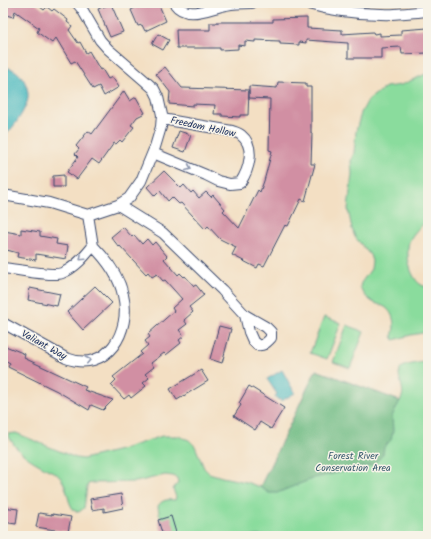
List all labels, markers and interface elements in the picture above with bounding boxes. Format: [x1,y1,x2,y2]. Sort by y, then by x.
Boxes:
street label: Freedom Hollow [169,112,237,142]
one-way arrow [186,163,193,171]
one-way arrow [79,253,87,261]
street label: Valiant Way [18,326,70,364]
one-way arrow [85,357,91,365]
park label: Forest River Conservation Area [315,448,391,476]

